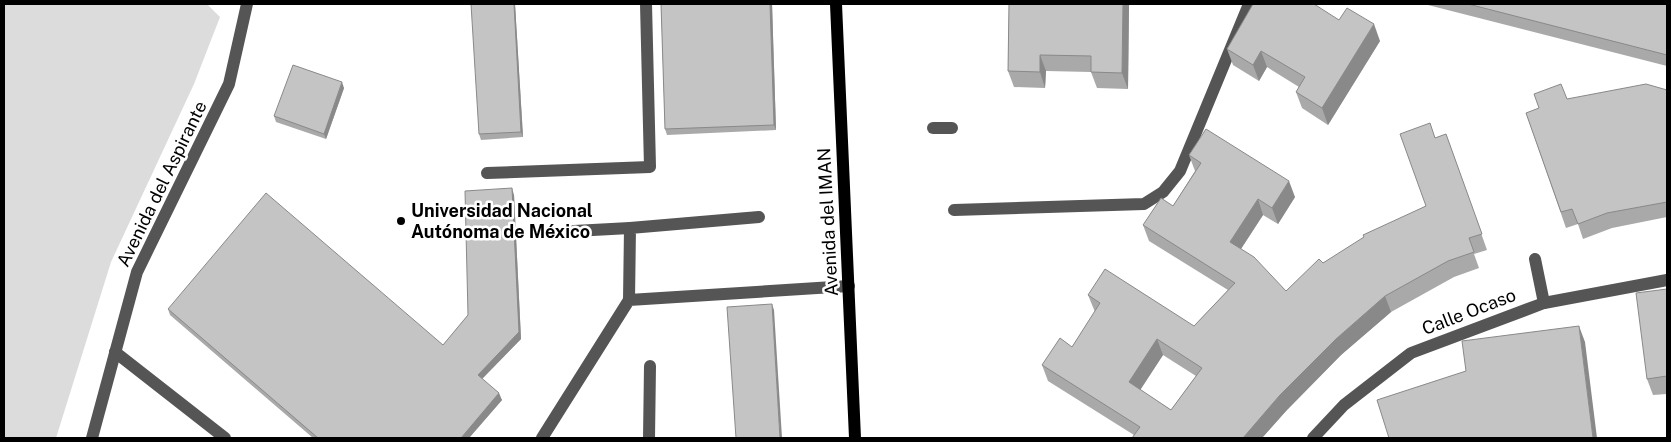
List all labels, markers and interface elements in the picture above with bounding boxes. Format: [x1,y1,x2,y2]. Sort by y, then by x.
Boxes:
street label: Avenida del Aspirante [112,97,211,270]
street label: Avenida del IMAN [813,147,842,297]
place label: Universidad Nacional Autónoma de México [411,200,593,242]
marker: Universidad Nacional Autónoma de México [395,215,407,227]
street label: Calle Ocaso [1419,284,1519,339]

